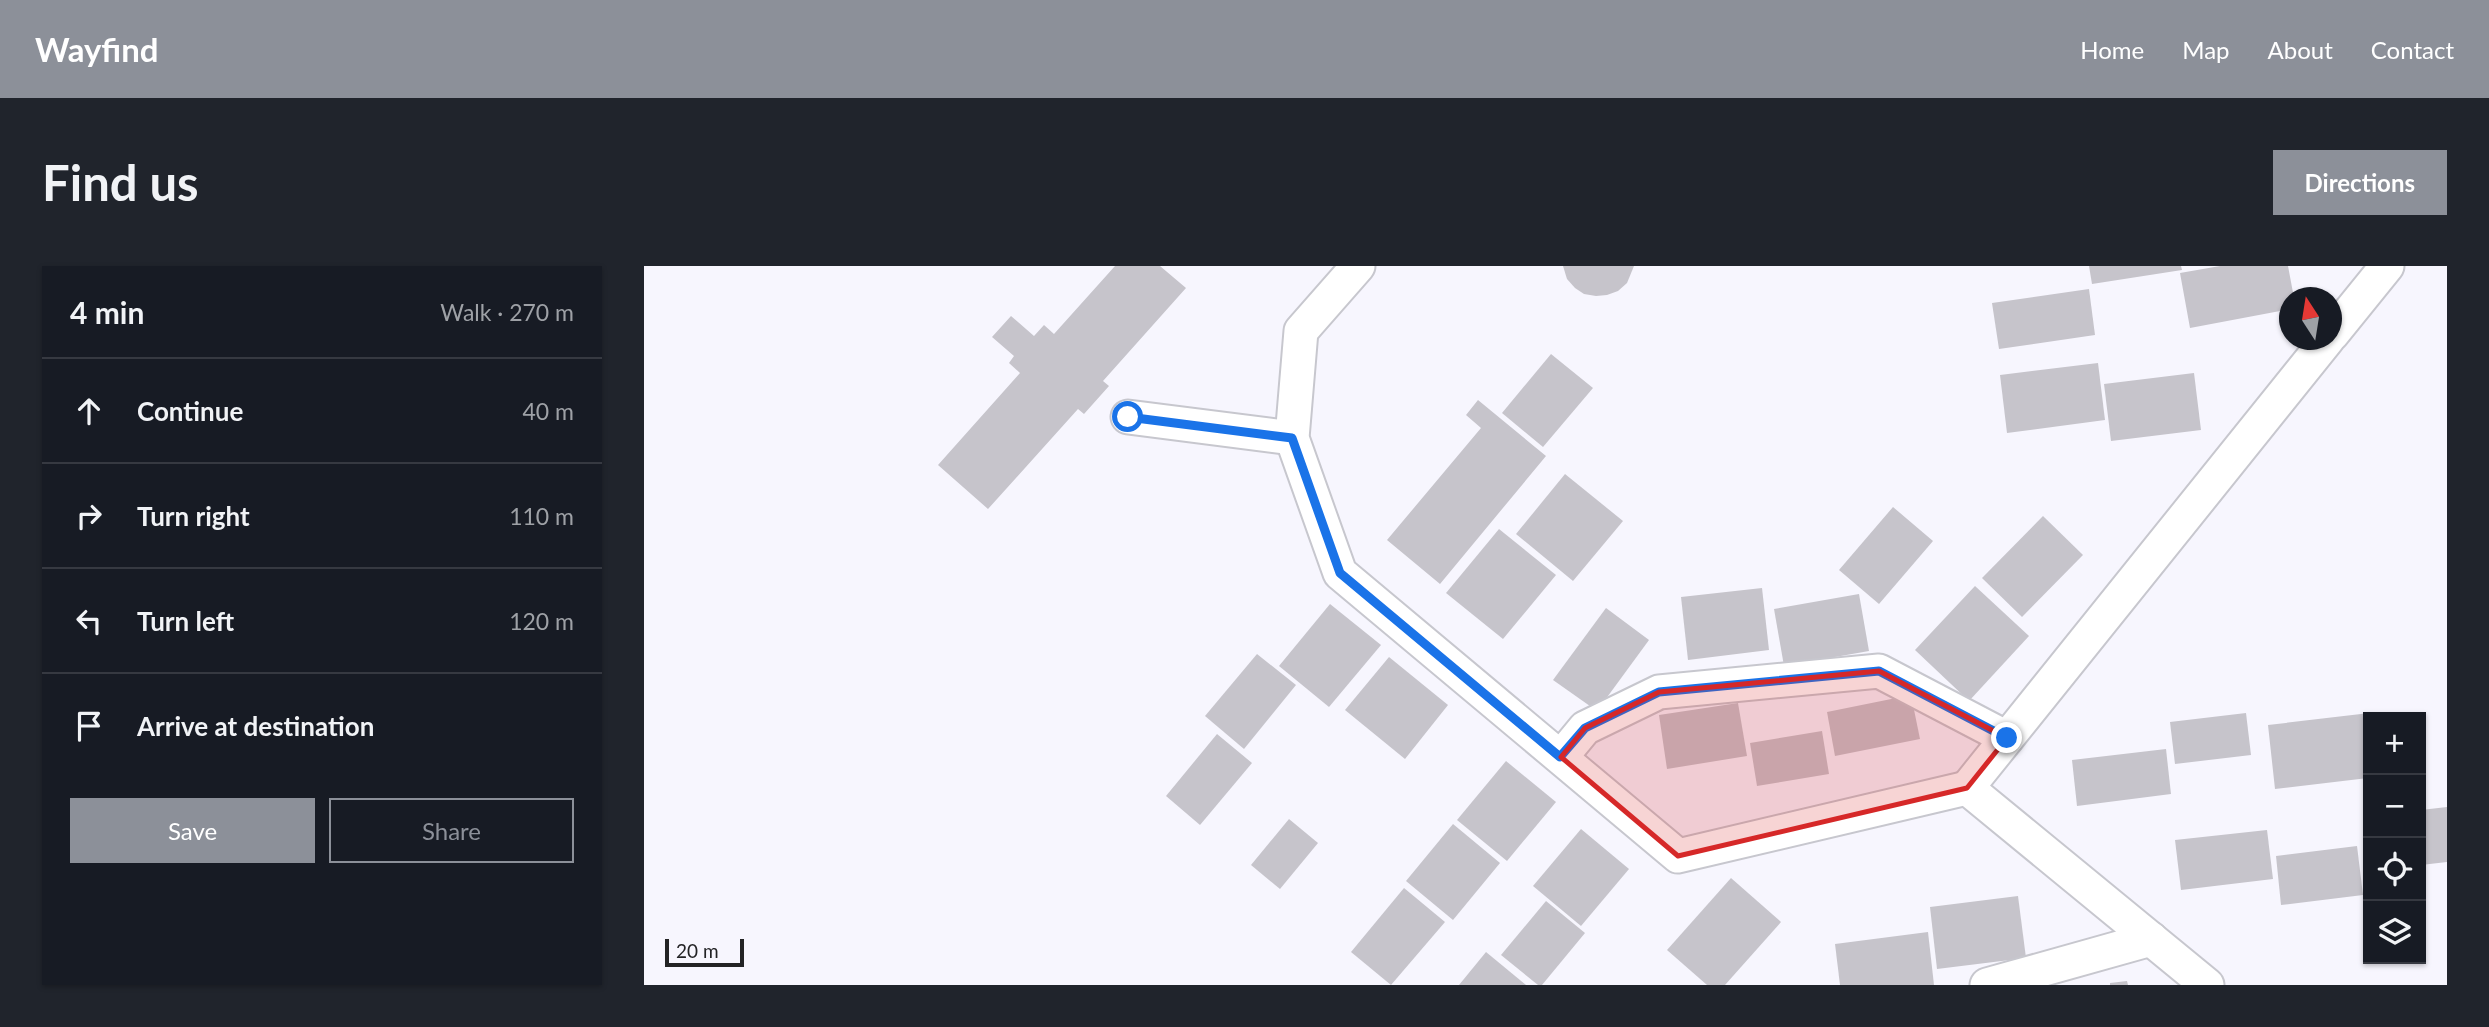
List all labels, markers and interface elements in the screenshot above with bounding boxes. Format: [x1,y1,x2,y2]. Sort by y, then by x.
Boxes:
text: Wayfind [35,29,159,69]
text: Home [2080,35,2144,64]
text: Map [2182,35,2230,64]
text: About [2268,35,2333,64]
text: Contact [2371,35,2454,64]
button: Directions [2273,150,2447,215]
text: Find us [42,153,199,211]
north arrow [2279,287,2342,350]
text: 4 min [70,294,144,330]
text: Walk · 270 m [440,298,574,326]
icon: ahead [70,392,108,430]
text: Continue [137,395,243,427]
text: 40 m [523,397,574,425]
route start [1112,401,1143,432]
icon: right [70,497,108,535]
text: Turn right [137,500,250,532]
text: 110 m [509,502,574,530]
icon: left [70,602,108,640]
text: Turn left [137,605,234,637]
text: 120 m [509,607,574,635]
icon: arrive [70,707,108,745]
text: Arrive at destination [137,710,374,742]
map controls [2363,712,2426,964]
button: + [2363,712,2426,775]
route end [1991,722,2022,753]
button: − [2363,775,2426,838]
button: Save [70,798,315,863]
button: Share [329,798,574,863]
button: locate [2363,838,2426,901]
button: layers [2363,901,2426,964]
scale bar [665,936,744,968]
text: 20 m [676,939,719,962]

